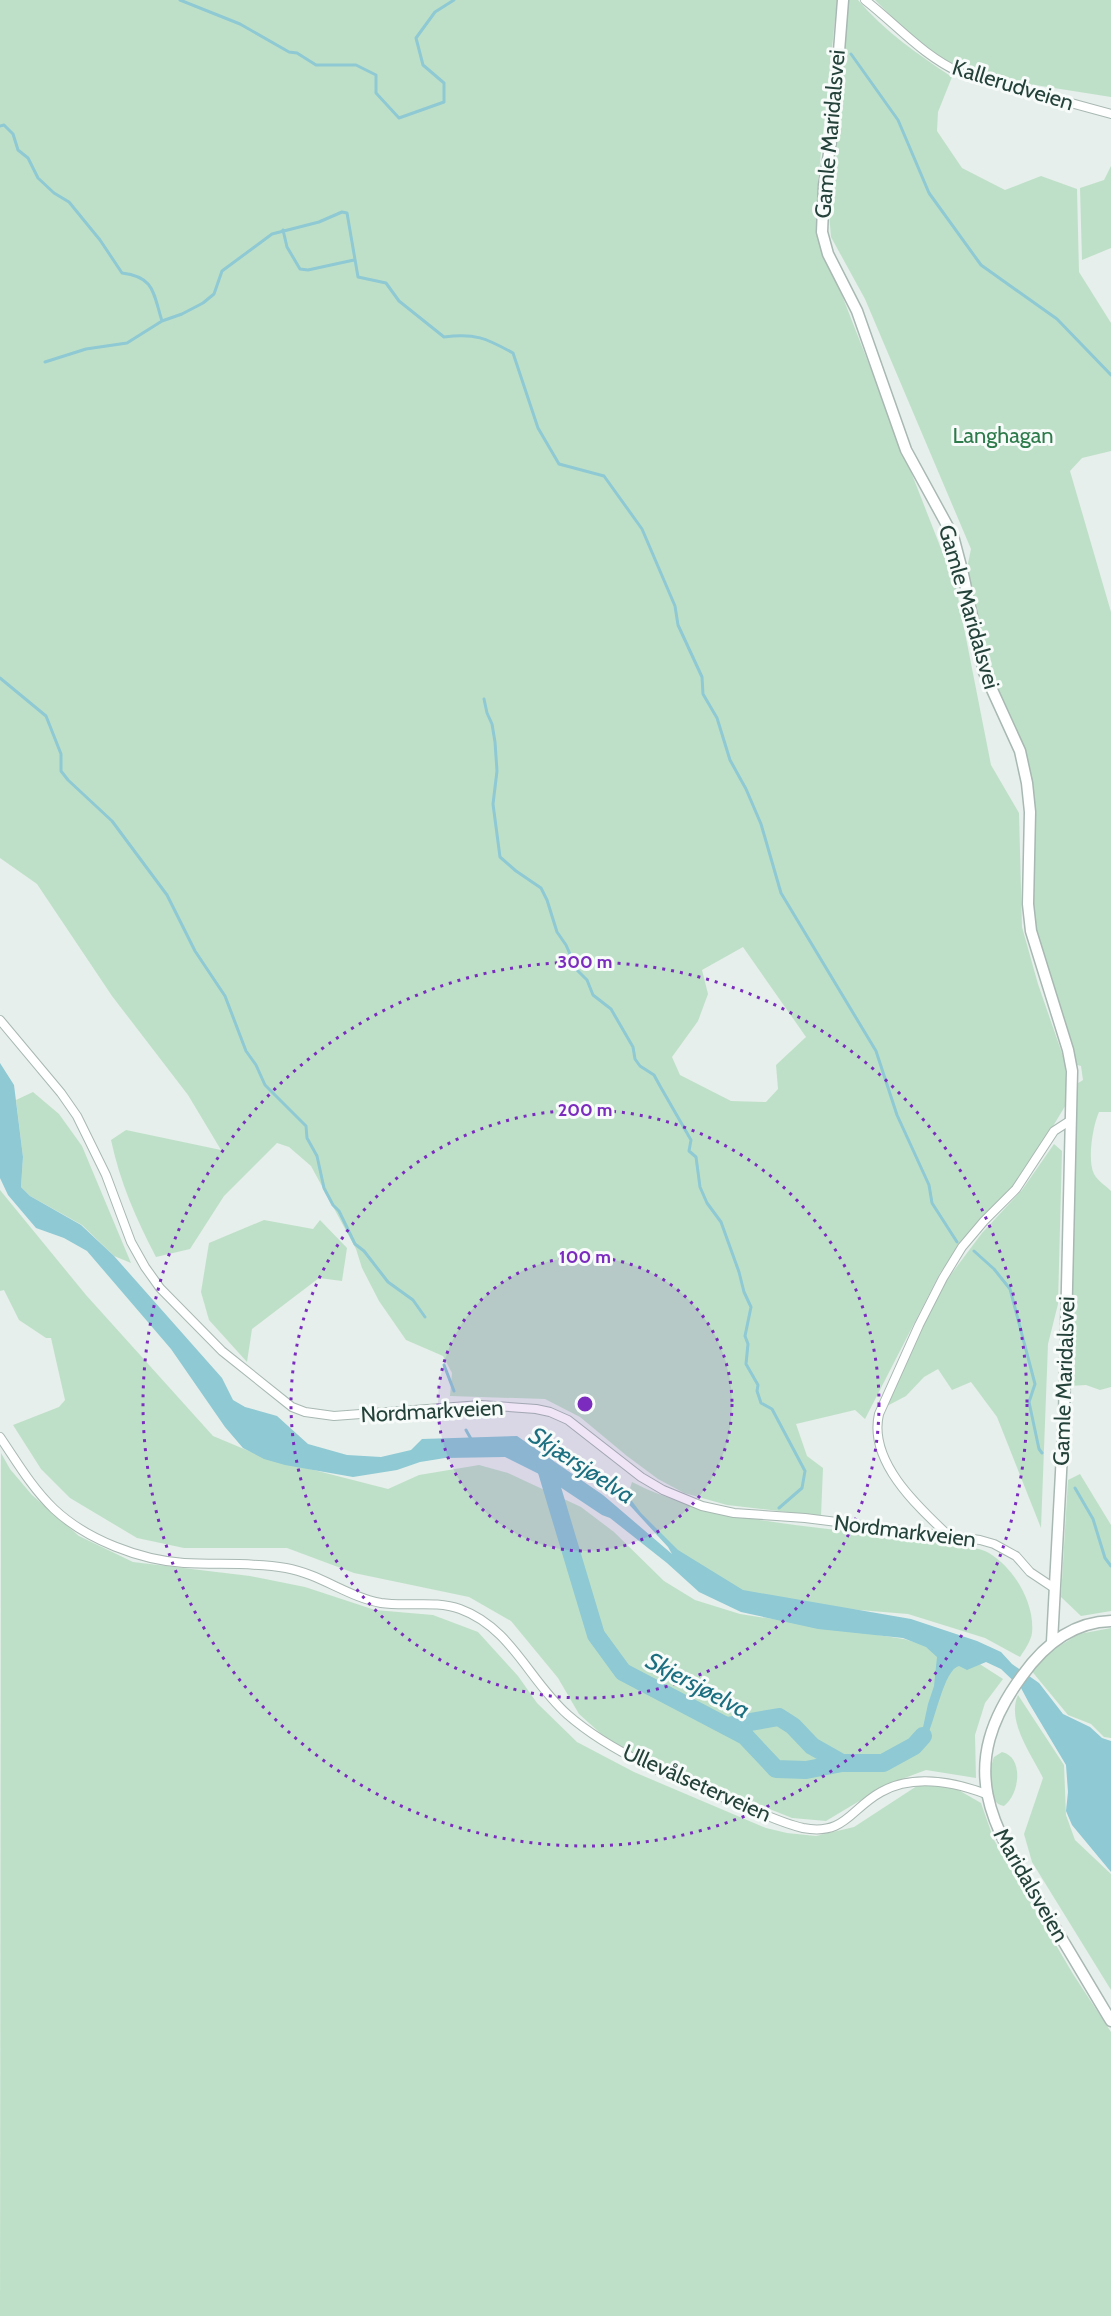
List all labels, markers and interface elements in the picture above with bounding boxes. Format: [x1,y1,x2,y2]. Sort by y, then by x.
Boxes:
street label: Gamle Maridalsvei [809,48,851,220]
street label: Kallerudveien [949,54,1077,116]
park label: Langhagan [952,422,1054,449]
street label: Gamle Maridalsvei [933,522,1005,692]
text: 300 m [558,951,612,973]
text: 200 m [558,1099,612,1121]
text: 100 m [559,1246,611,1268]
street label: Gamle Maridalsvei [1048,1296,1080,1466]
street label: Nordmarkveien [360,1394,504,1428]
centre of rings [575,1394,595,1414]
water label: Skjærsjøelva [524,1420,640,1510]
street label: Nordmarkveien [832,1509,978,1553]
water label: Skjersjøelva [641,1646,755,1724]
street label: Ullevålseterveien [619,1738,775,1828]
street label: Maridalsveien [988,1823,1074,1947]

